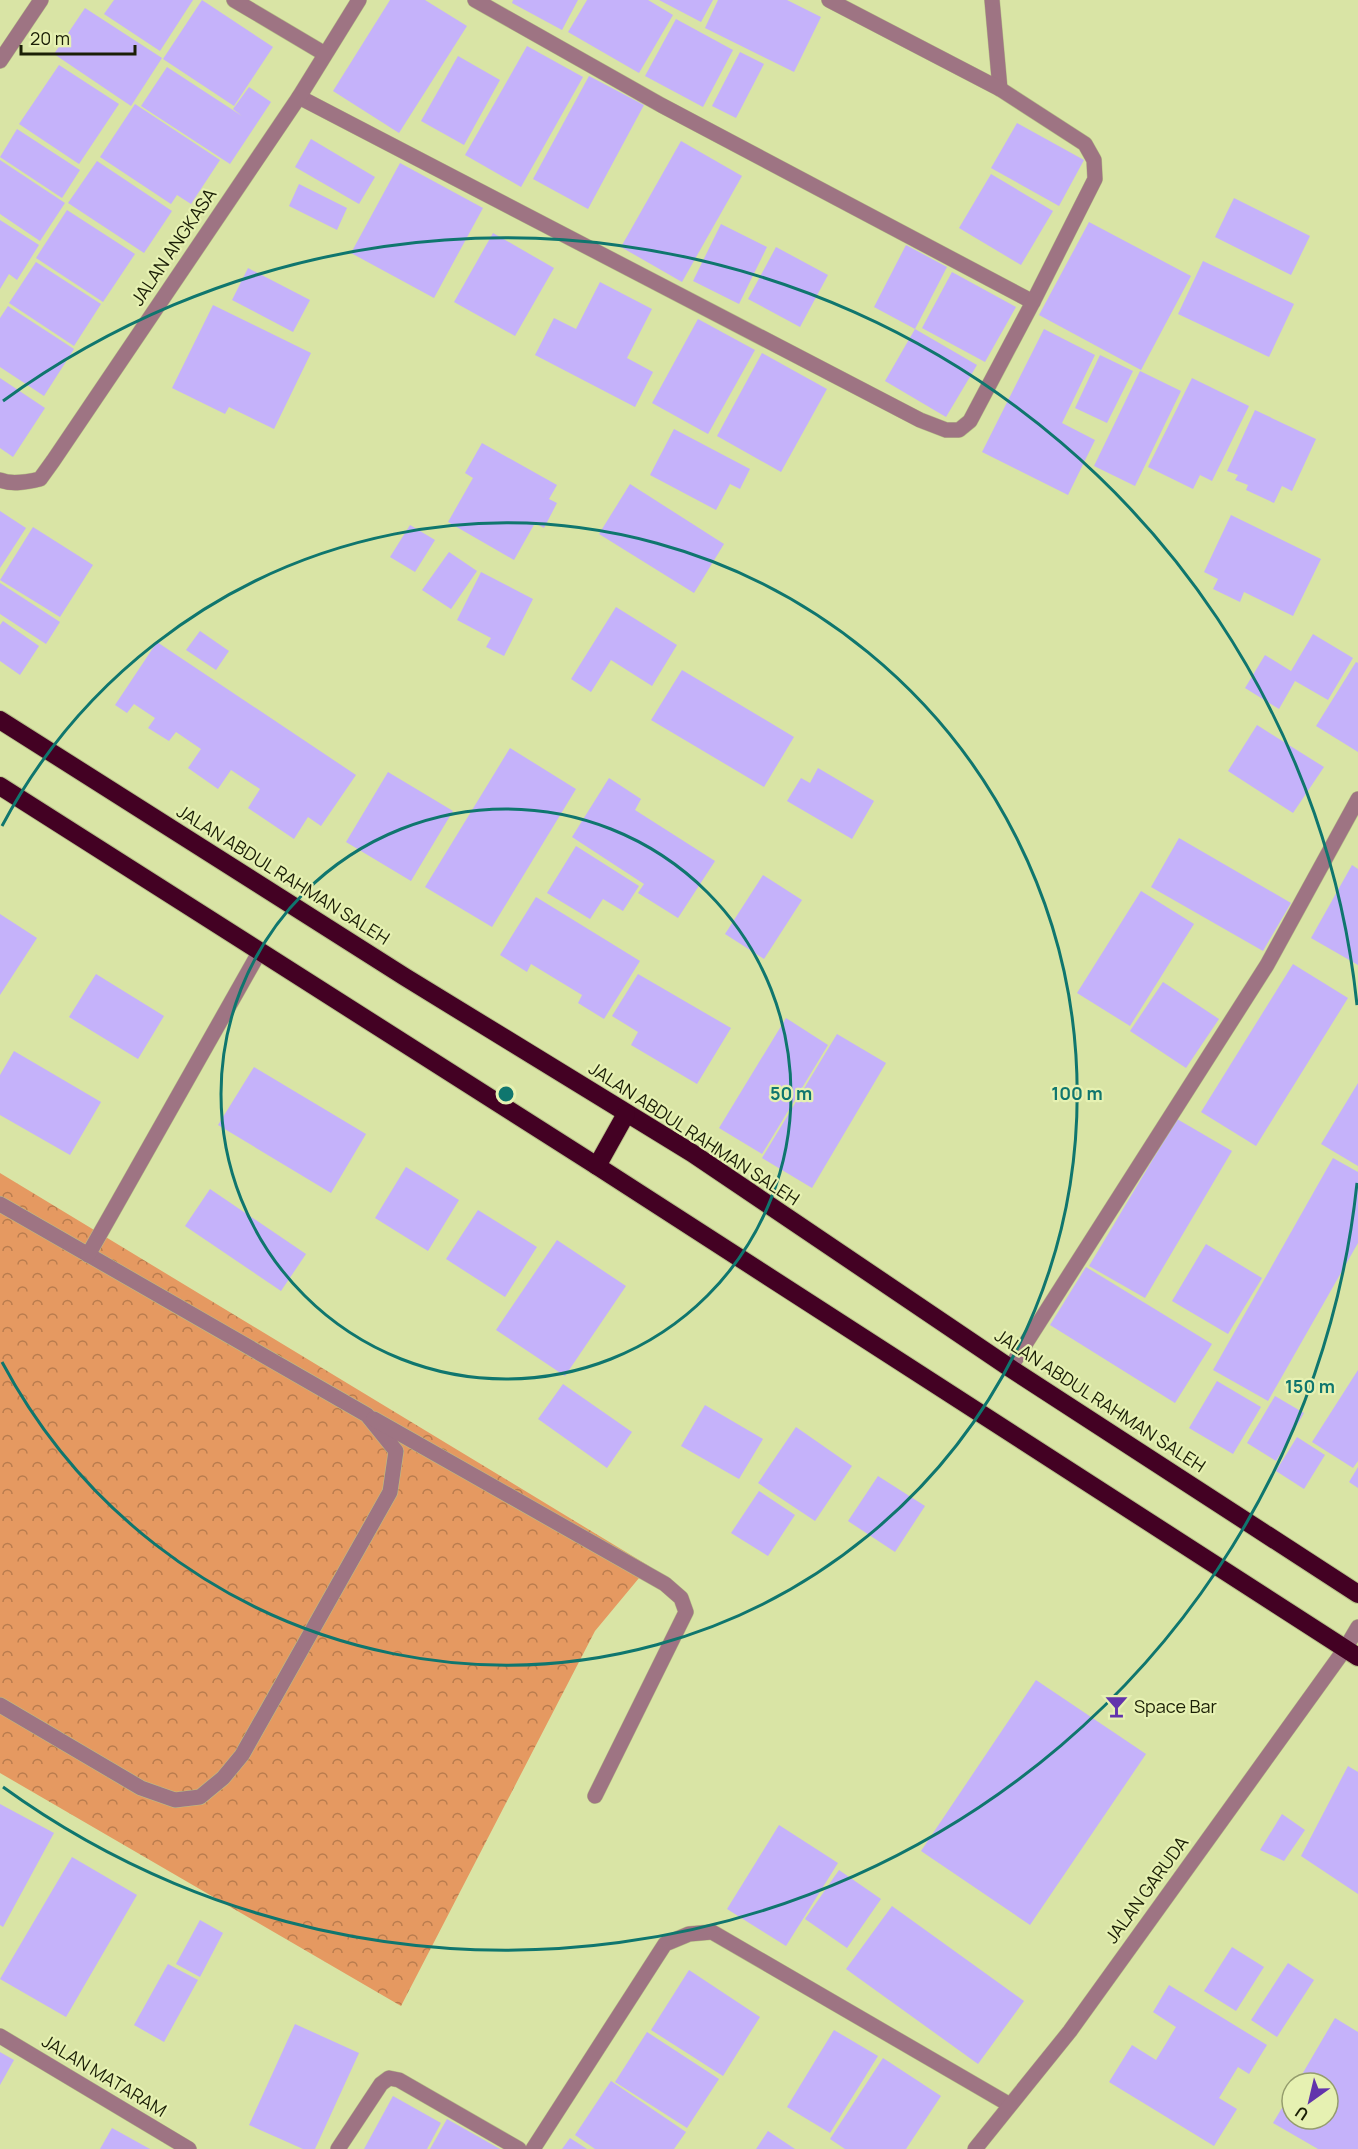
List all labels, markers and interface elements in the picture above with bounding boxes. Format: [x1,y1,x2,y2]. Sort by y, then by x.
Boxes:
scale bar [21,18,135,56]
text: 20 m [30,26,70,50]
street label: JALAN ANGKASA [125,183,222,310]
street label: JALAN ABDUL RAHMAN SALEH [173,799,395,950]
street label: JALAN ABDUL RAHMAN SALEH [585,1056,805,1210]
text: 50 m [770,1081,812,1105]
text: 100 m [1051,1081,1103,1105]
centre of rings [496,1084,516,1104]
street label: JALAN ABDUL RAHMAN SALEH [991,1323,1211,1477]
text: 150 m [1285,1374,1335,1398]
bar icon: Space Bar [1103,1694,1129,1720]
place label: Space Bar [1134,1694,1218,1718]
street label: JALAN GARUDA [1099,1831,1193,1948]
street label: JALAN MATARAM [38,2029,171,2122]
north arrow [1280,2071,1340,2131]
text: U [1291,2101,1313,2126]

